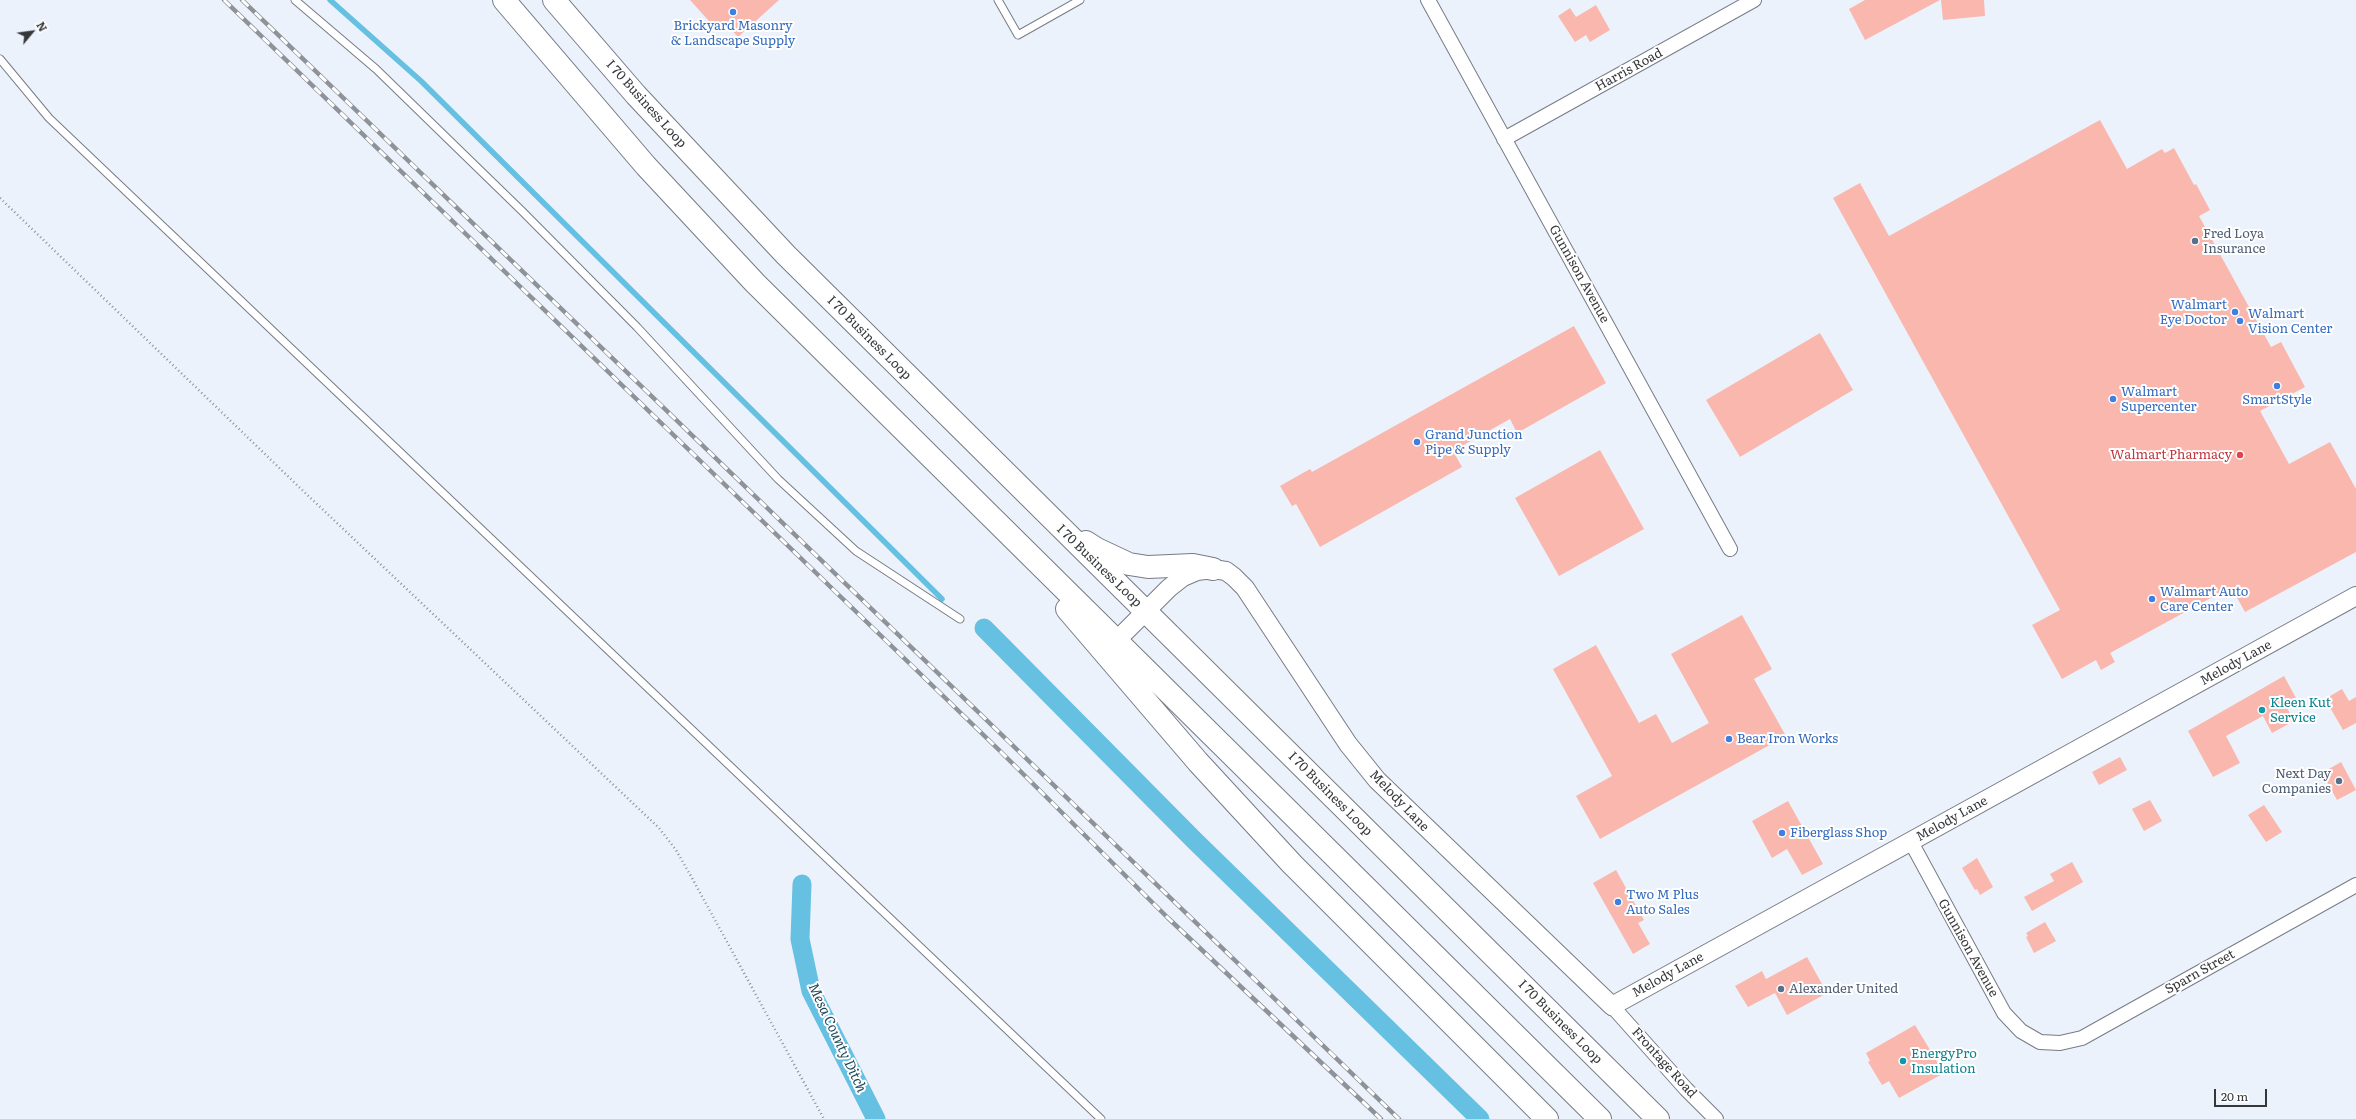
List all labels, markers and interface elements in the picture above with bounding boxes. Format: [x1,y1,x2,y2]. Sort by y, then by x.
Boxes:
marker: Brickyard Masonry & Landscape Supply [728,7,738,17]
north arrow [12,12,52,52]
text: N [33,18,52,34]
place label: Brickyard Masonry & Landscape Supply [671,18,795,49]
street label: Harris Road [1593,45,1665,95]
street label: I 70 Business Loop [603,57,689,151]
street label: Gunnison Avenue [1546,222,1612,326]
place label: Fred Loya Insurance [2203,226,2266,257]
marker: Fred Loya Insurance [2190,236,2200,246]
street label: I 70 Business Loop [824,293,914,383]
place label: Walmart Eye Doctor [2160,297,2227,328]
place label: Walmart Vision Center [2248,306,2333,337]
marker: Walmart Eye Doctor [2230,307,2240,317]
marker: Walmart Vision Center [2235,316,2245,326]
marker: SmartStyle [2272,381,2282,391]
place label: Walmart Supercenter [2121,384,2197,415]
place label: SmartStyle [2242,392,2312,408]
marker: Walmart Supercenter [2108,394,2118,404]
place label: Grand Junction Pipe & Supply [1425,427,1523,458]
marker: Grand Junction Pipe & Supply [1412,437,1422,447]
place label: Walmart Pharmacy [2110,447,2232,463]
marker: Walmart Pharmacy [2235,450,2245,460]
street label: I 70 Business Loop [1053,521,1145,611]
place label: Walmart Auto Care Center [2160,584,2248,615]
marker: Walmart Auto Care Center [2147,594,2157,604]
street label: Melody Lane [2198,637,2274,689]
place label: Kleen Kut Service [2270,695,2331,726]
marker: Kleen Kut Service [2257,705,2267,715]
place label: Bear Iron Works [1737,731,1838,747]
marker: Bear Iron Works [1724,734,1734,744]
street label: I 70 Business Loop [1285,749,1375,839]
place label: Next Day Companies [2262,766,2331,797]
street label: Melody Lane [1366,767,1432,835]
marker: Next Day Companies [2334,776,2344,786]
street label: Melody Lane [1914,793,1990,845]
place label: Fiberglass Shop [1790,825,1887,841]
marker: Fiberglass Shop [1777,828,1787,838]
place label: Two M Plus Auto Sales [1626,887,1699,918]
street label: Gunnison Avenue [1935,896,2001,1000]
marker: Two M Plus Auto Sales [1613,897,1623,907]
street label: Sparn Street [2162,946,2238,998]
street label: Melody Lane [1630,949,1706,1001]
street label: I 70 Business Loop [1515,977,1605,1067]
water label: Mesa County Ditch [804,981,870,1095]
place label: Alexander United [1789,981,1898,997]
marker: Alexander United [1776,984,1786,994]
street label: Frontage Road [1628,1025,1700,1101]
place label: EnergyPro Insulation [1911,1046,1977,1077]
marker: EnergyPro Insulation [1898,1056,1908,1066]
scale bar [2216,1081,2269,1107]
text: 20 m [2221,1087,2248,1105]

